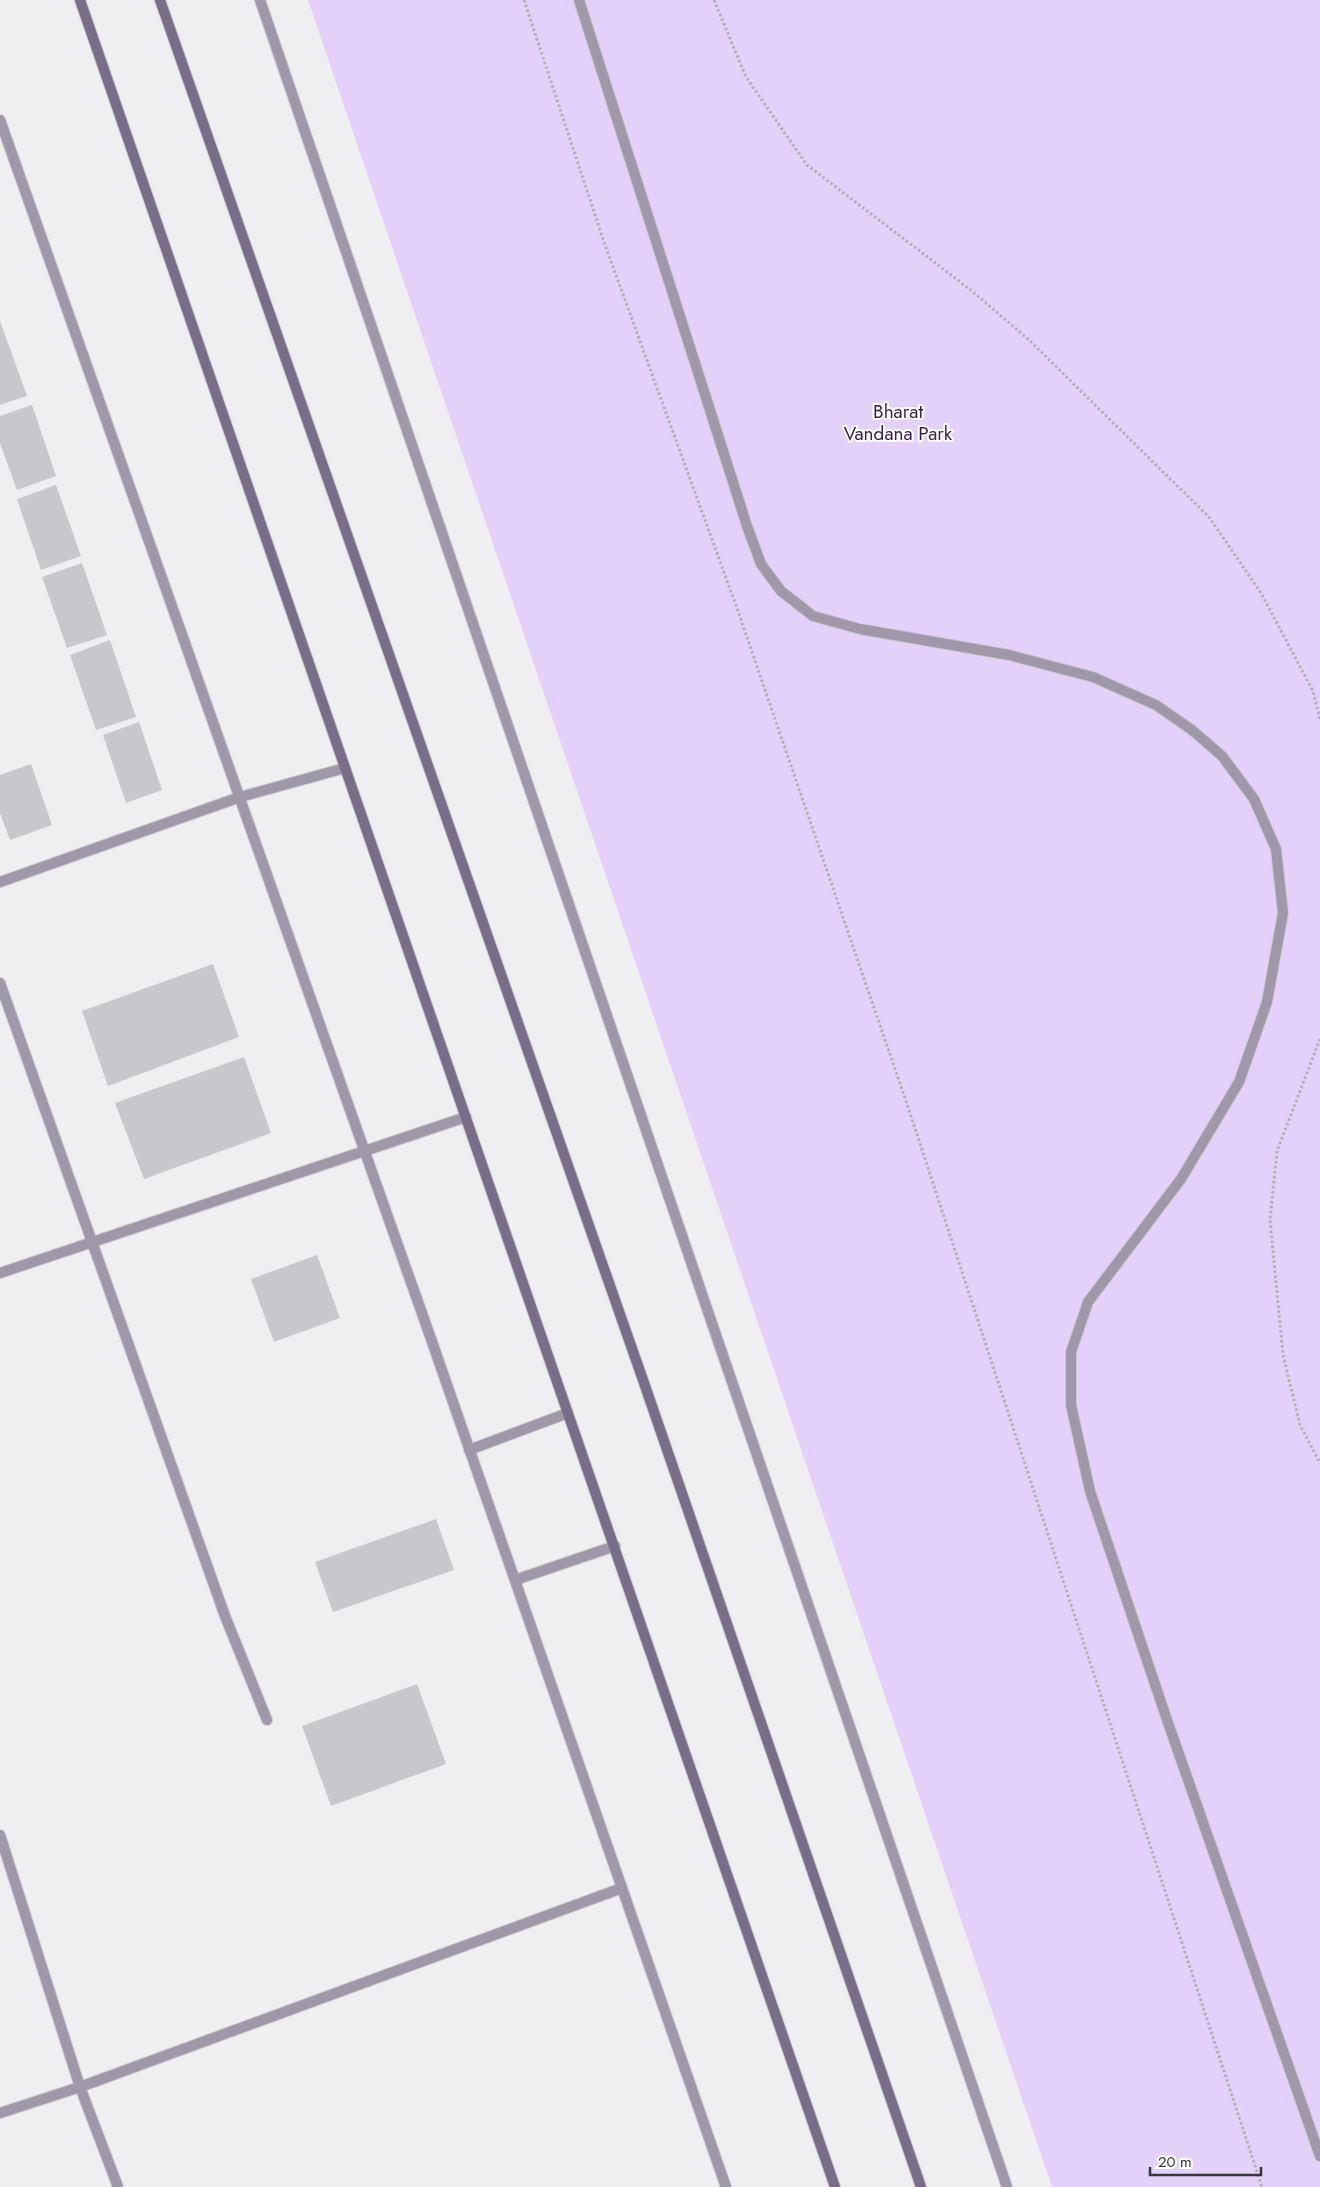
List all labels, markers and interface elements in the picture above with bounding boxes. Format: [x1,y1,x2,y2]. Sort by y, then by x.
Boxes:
park label: Bharat Vandana Park [844,398,953,447]
scale bar [1150,2144,1261,2176]
text: 20 m [1158,2151,1192,2173]

